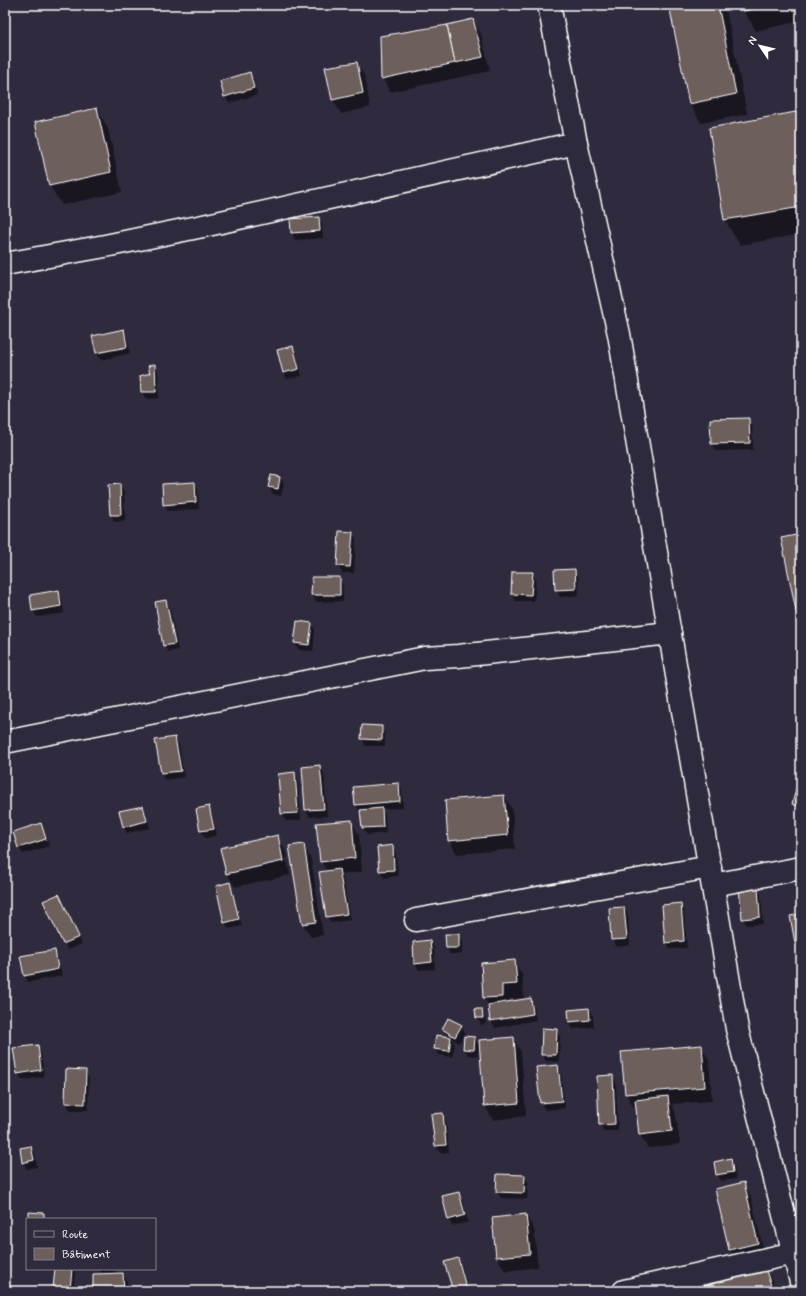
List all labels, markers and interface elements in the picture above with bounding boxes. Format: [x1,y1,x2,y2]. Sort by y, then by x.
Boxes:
north arrow [740,26,780,66]
text: N [745,34,760,48]
legend [26,1218,156,1270]
text: Route [62,1227,88,1243]
text: Bâtiment [62,1247,111,1263]

